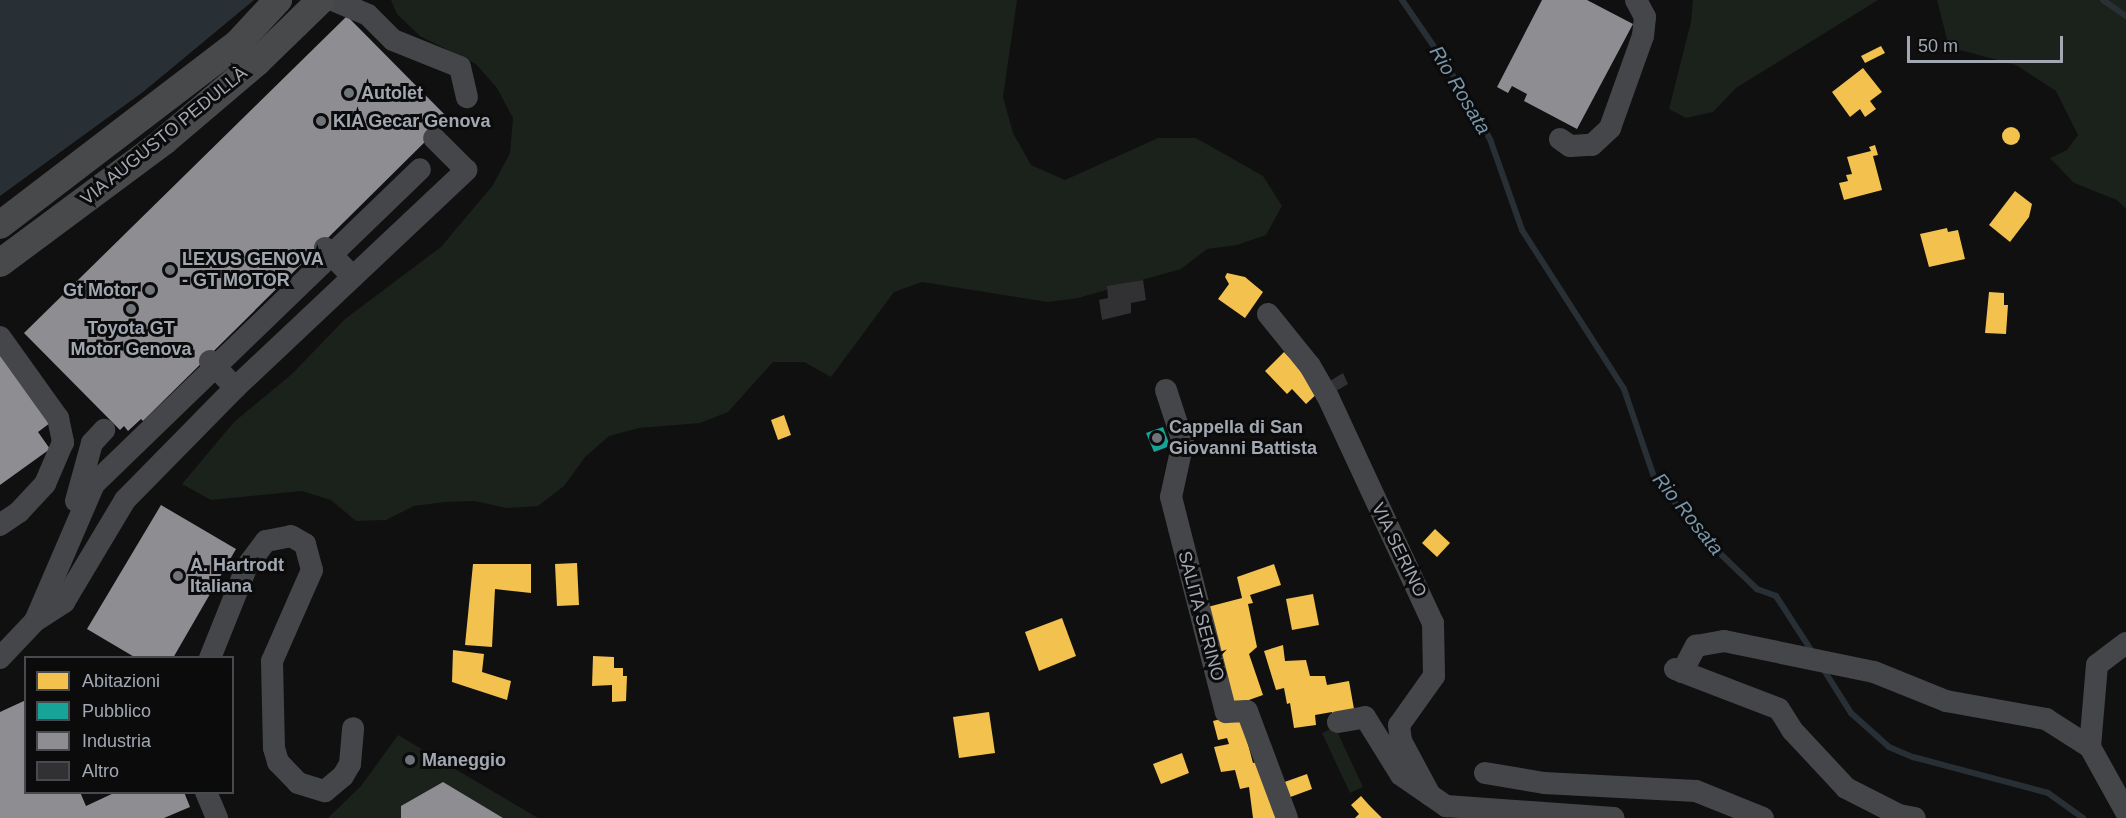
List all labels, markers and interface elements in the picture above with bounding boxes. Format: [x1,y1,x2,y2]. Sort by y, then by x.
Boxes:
scale bar [1910,24,2066,62]
text: 50 m [1918,36,1958,56]
water label: Rio Rosata [1424,41,1496,139]
street label: VIA AUGUSTO PEDULLÀ [76,62,252,210]
place label: Autolet [361,82,423,104]
marker: Autolet [342,86,356,100]
place label: KIA Gecar Genova [333,110,491,132]
marker: KIA Gecar Genova [314,114,328,128]
place label: LEXUS GENOVA - GT MOTOR [182,249,324,292]
marker: LEXUS GENOVA - GT MOTOR [163,263,177,277]
place label: Gt Motor [63,279,138,301]
marker: Gt Motor [143,283,157,297]
marker: Toyota GT Motor Genova [124,302,138,316]
place label: Toyota GT Motor Genova [70,318,192,360]
place label: Cappella di San Giovanni Battista [1169,417,1317,460]
marker: Cappella di San Giovanni Battista [1150,431,1164,445]
water label: Rio Rosata [1648,468,1728,560]
street label: VIA SERINO [1367,499,1431,601]
street label: SALITA SERINO [1173,548,1229,684]
place label: A. Hartrodt Italiana [190,555,284,598]
marker: A. Hartrodt Italiana [171,569,185,583]
legend [24,656,234,794]
text: Abitazioni [82,671,160,691]
text: Pubblico [82,701,151,721]
text: Industria [82,731,151,751]
place label: Maneggio [422,749,506,771]
marker: Maneggio [403,753,417,767]
text: Altro [82,761,119,781]

